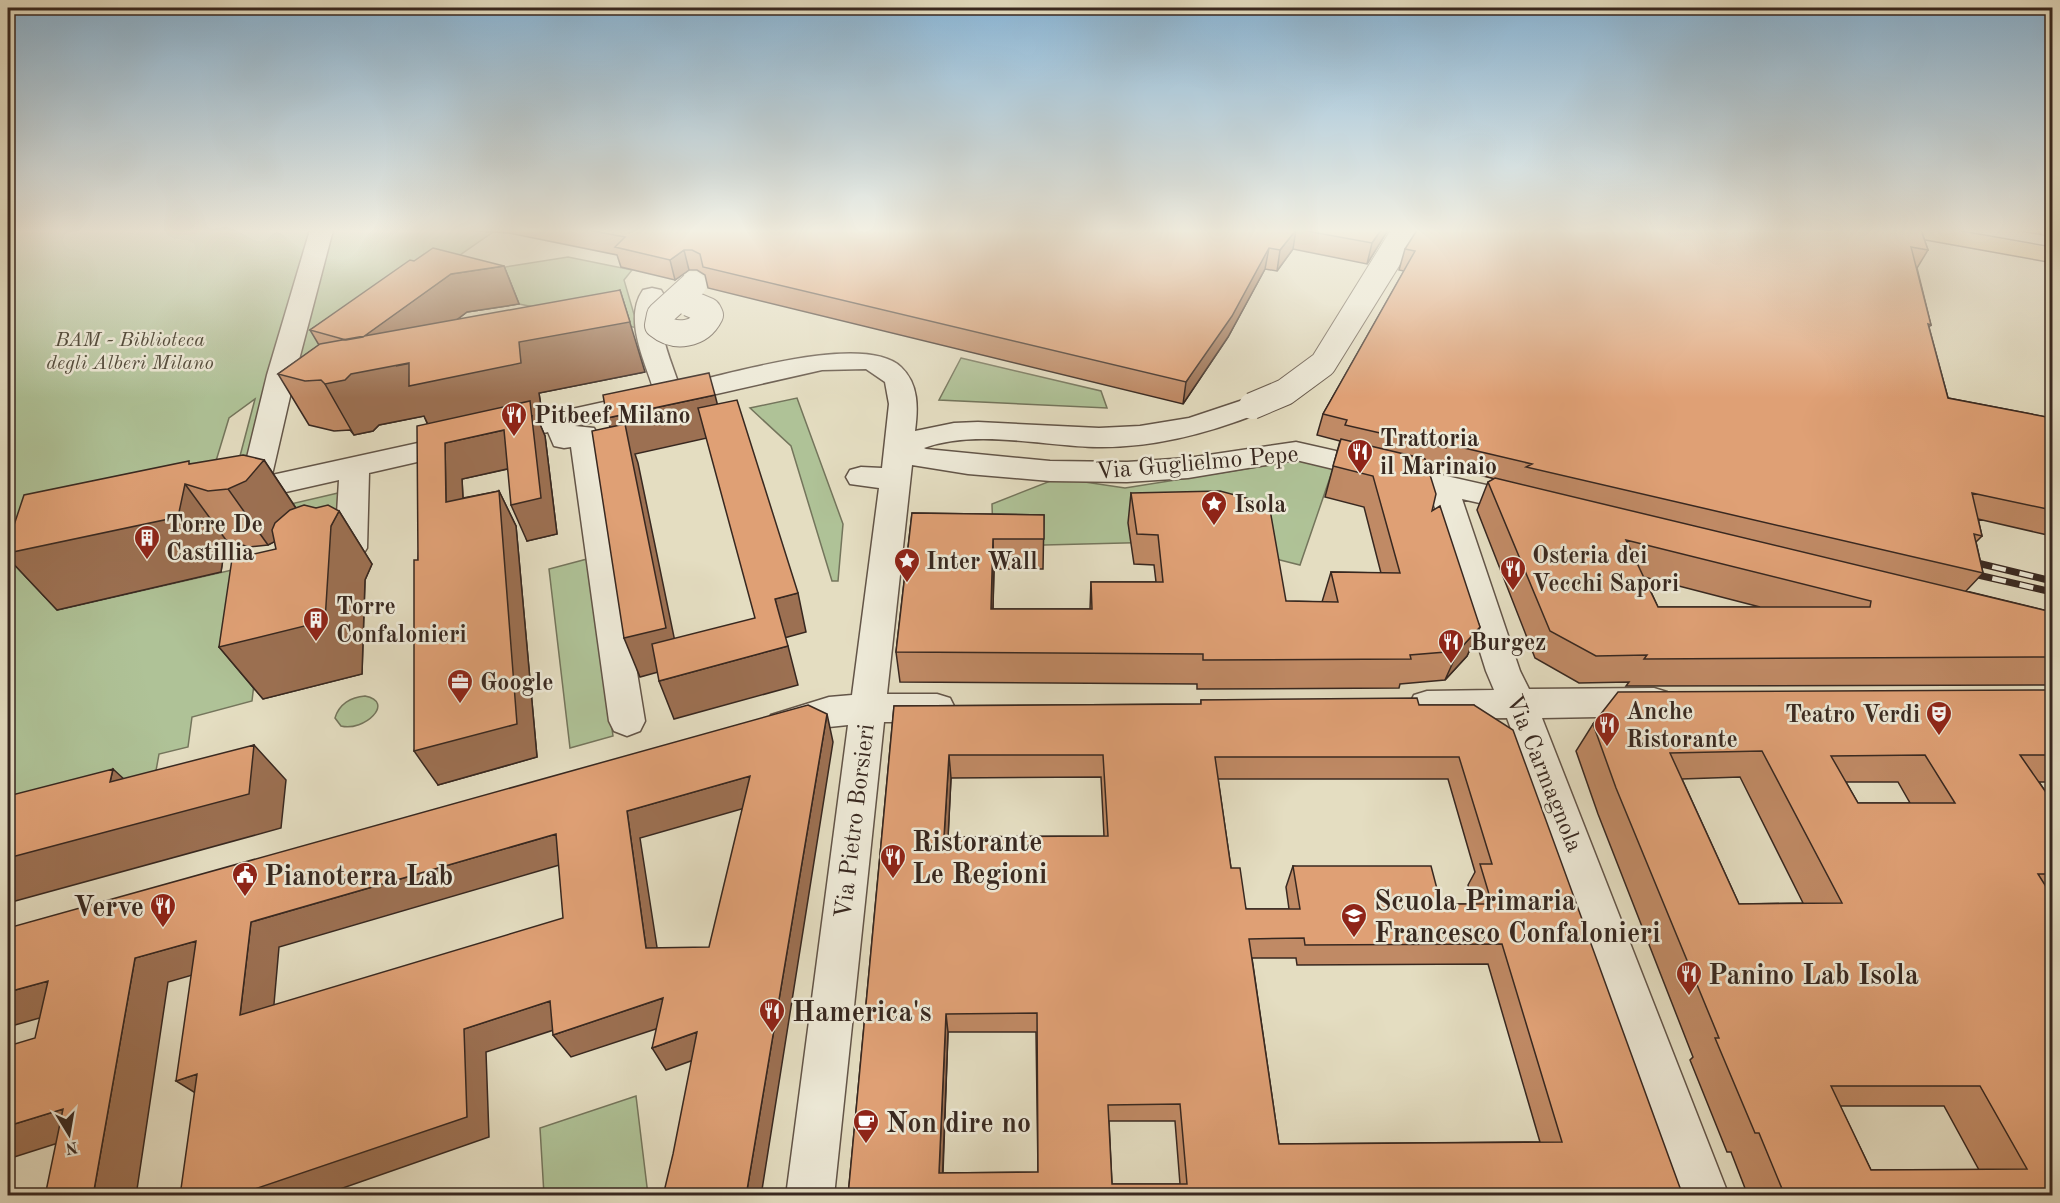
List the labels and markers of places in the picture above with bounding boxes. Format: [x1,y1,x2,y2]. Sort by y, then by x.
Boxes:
restaurant icon: Pitbeef Milano [499,400,529,438]
place label: Pitbeef Milano [534,405,691,429]
place label: Trattoria il Marinaio [1380,428,1497,480]
restaurant icon: Trattoria il Marinaio [1345,437,1375,475]
place icon: Isola [1199,489,1229,527]
place label: Isola [1234,494,1287,518]
place label: Torre De Castillia [166,514,263,566]
building icon: Torre De Castillia [132,523,162,561]
place label: Osteria dei Vecchi Sapori [1532,545,1679,597]
place icon: Inter Wall [892,546,922,584]
place label: Inter Wall [926,551,1038,575]
restaurant icon: Osteria dei Vecchi Sapori [1498,554,1528,592]
place label: Torre Confalonieri [336,596,467,648]
building icon: Torre Confalonieri [301,605,331,643]
restaurant icon: Burgez [1436,627,1466,665]
place label: Burgez [1470,632,1546,656]
office icon: Google [445,667,475,705]
place label: Google [480,672,554,696]
theatre icon: Teatro Verdi [1924,699,1954,737]
place label: Anche Ristorante [1626,701,1738,753]
place label: Teatro Verdi [1785,704,1920,728]
restaurant icon: Anche Ristorante [1592,710,1622,748]
place label: Ristorante Le Regioni [912,830,1047,890]
restaurant icon: Ristorante Le Regioni [878,842,908,880]
public building icon: Pianoterra Lab [230,860,260,898]
place label: Pianoterra Lab [264,864,453,892]
place label: Scuola Primaria Francesco Confalonieri [1374,889,1661,949]
restaurant icon: Verve [148,891,178,929]
place label: Verve [73,895,144,923]
school or university icon: Scuola Primaria Francesco Confalonieri [1339,901,1369,939]
restaurant icon: Panino Lab Isola [1674,959,1704,997]
place label: Panino Lab Isola [1708,963,1919,991]
restaurant icon: Hamerica's [757,996,787,1034]
place label: Hamerica's [792,1000,931,1028]
cafe icon: Non dire no [851,1107,881,1145]
place label: Non dire no [886,1111,1031,1139]

